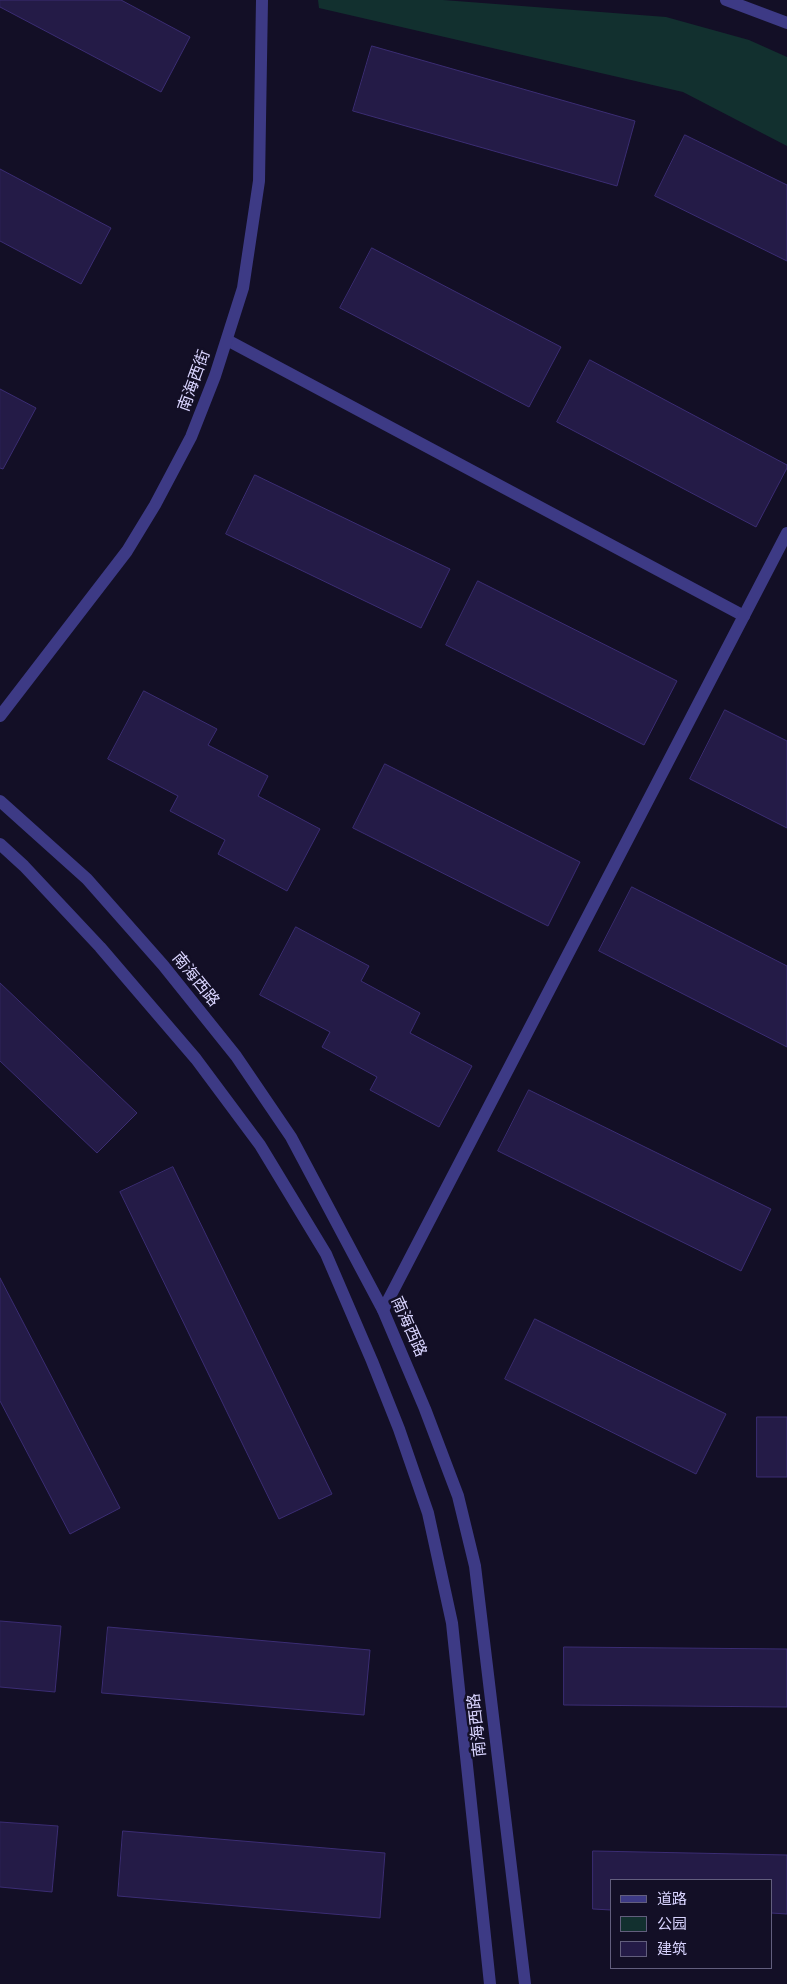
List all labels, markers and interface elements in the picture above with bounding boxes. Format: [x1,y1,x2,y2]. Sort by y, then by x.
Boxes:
street label: 南海西街 [175,348,215,414]
street label: 南海西路 [167,949,223,1011]
street label: 南海西路 [386,1294,430,1360]
street label: 南海西路 [465,1692,491,1758]
legend [610,1879,772,1969]
text: 道路 [657,1888,687,1909]
text: 公园 [657,1913,687,1934]
text: 建筑 [657,1938,687,1959]

